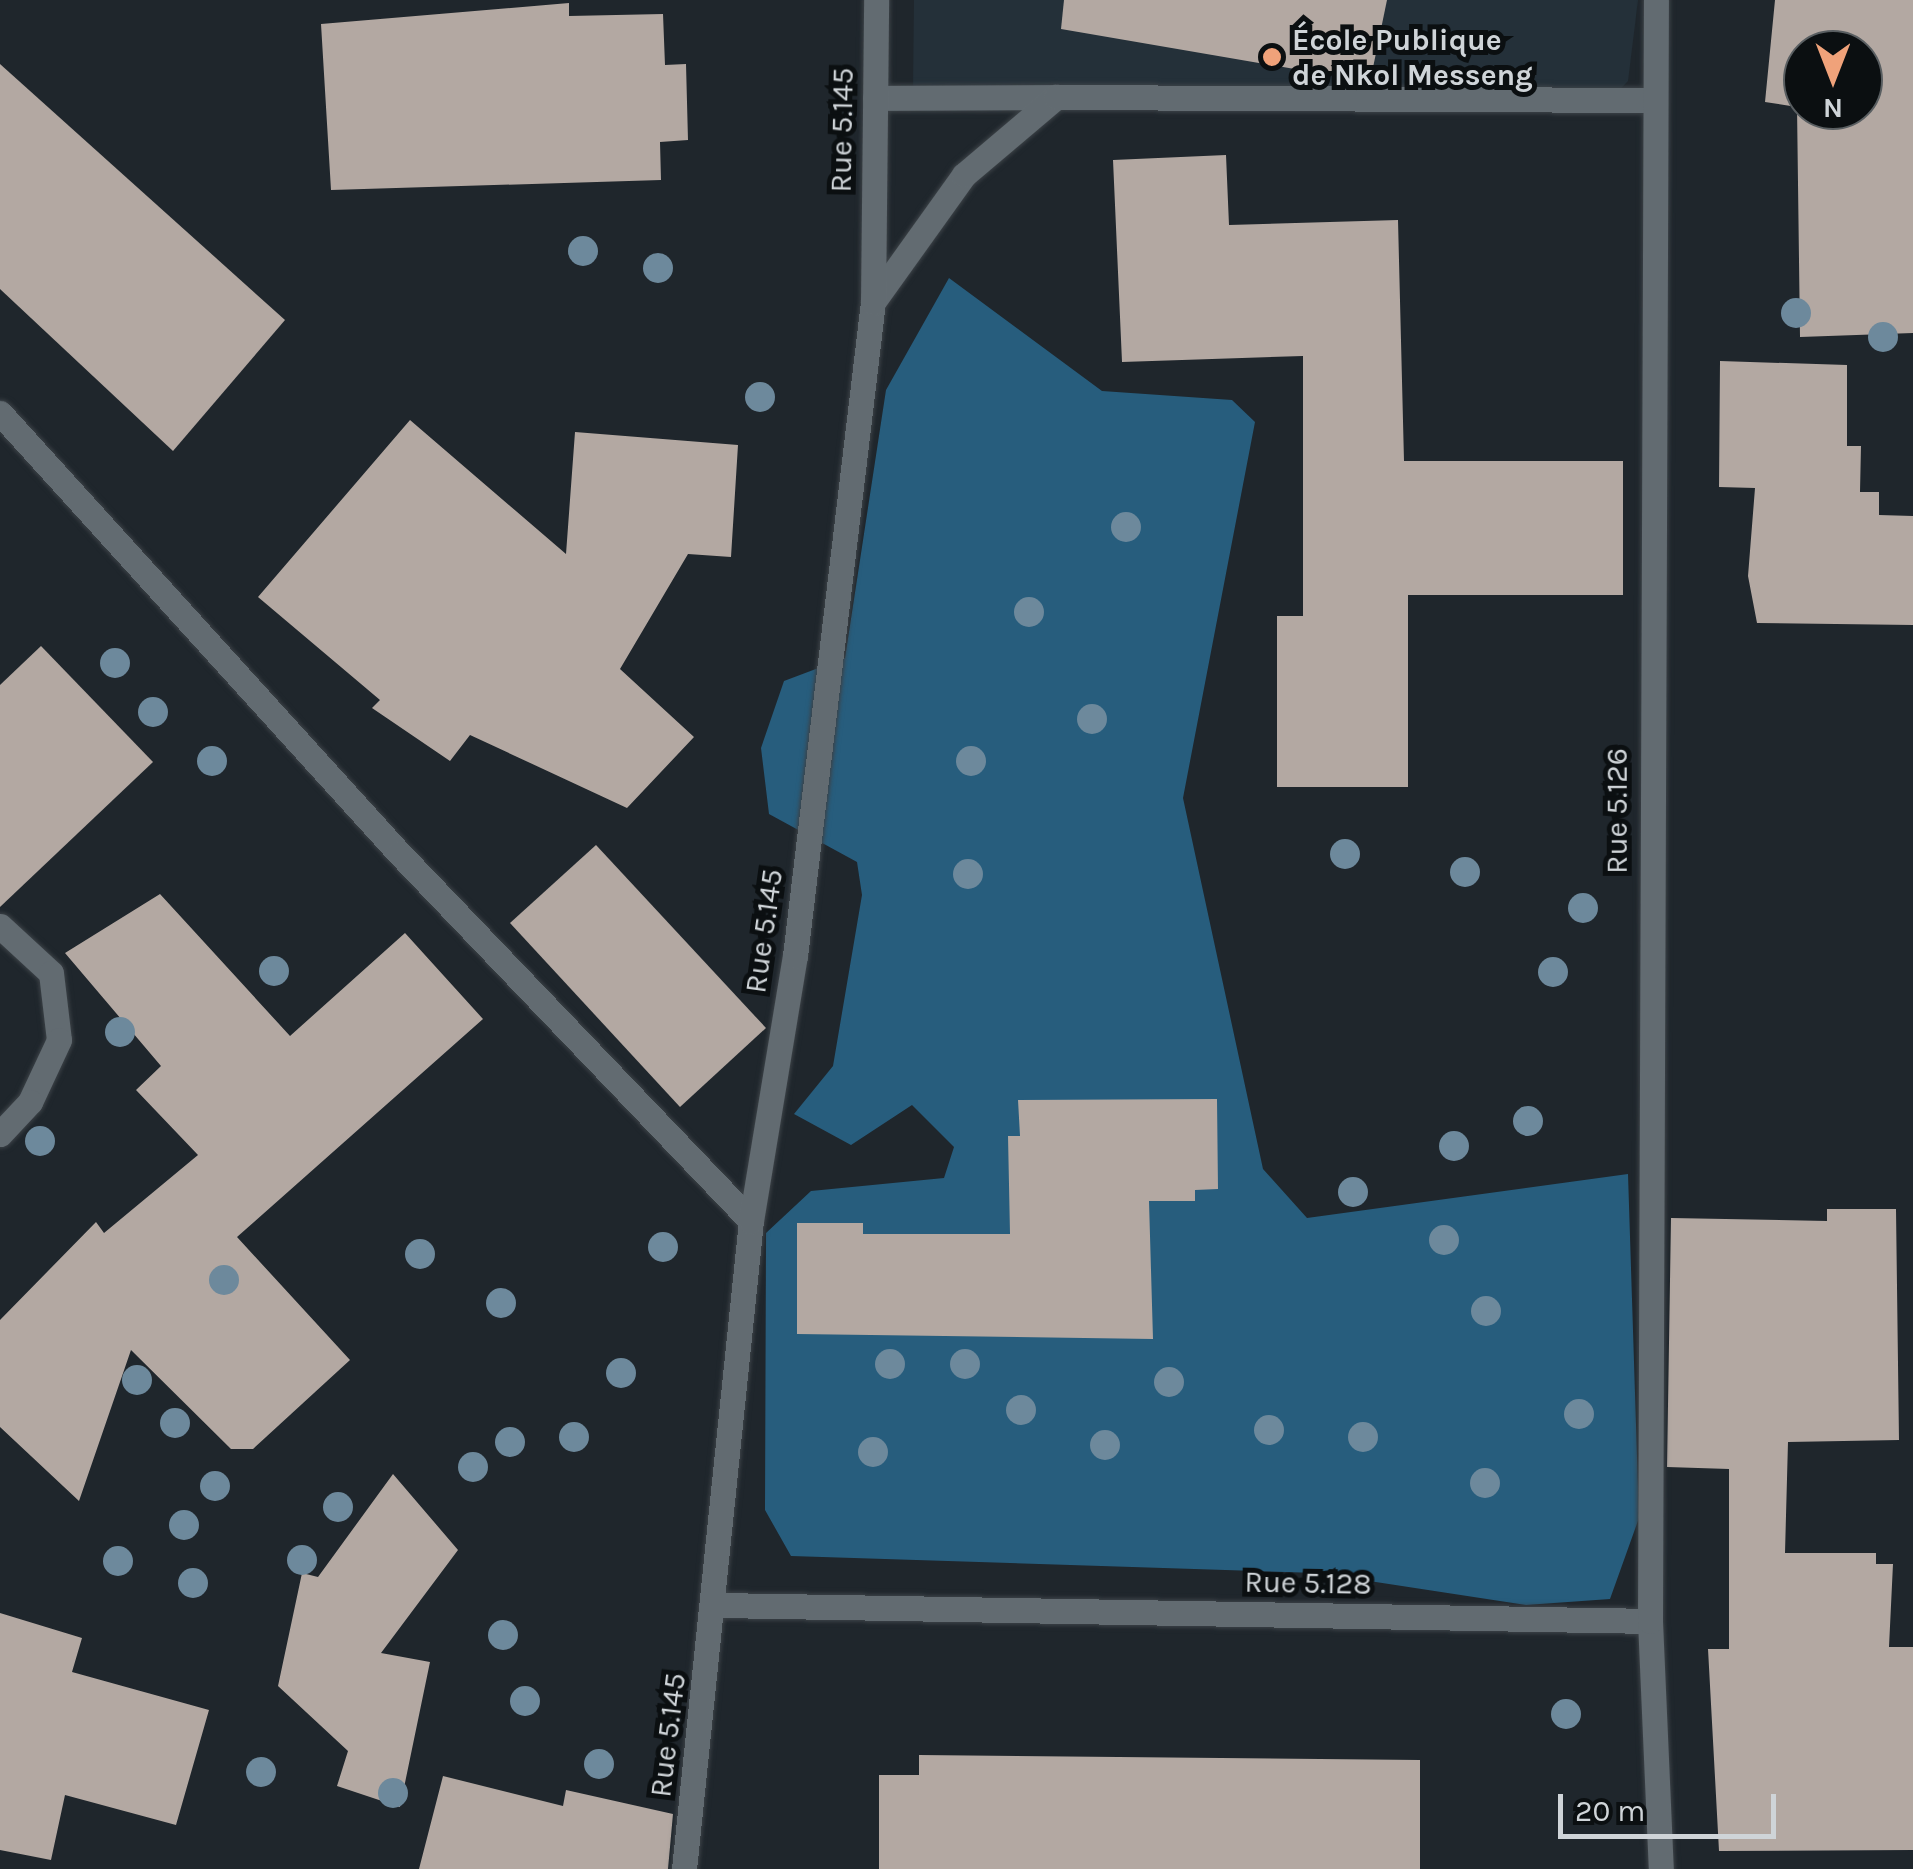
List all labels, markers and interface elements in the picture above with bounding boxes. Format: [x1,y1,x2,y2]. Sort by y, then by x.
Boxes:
place label: École Publique de Nkol Messeng [1292,22,1533,92]
north arrow [1783,30,1883,130]
marker: École Publique de Nkol Messeng [1261,46,1283,68]
street label: Rue 5.145 [823,67,861,193]
text: N [1823,92,1843,125]
street label: Rue 5.126 [1599,748,1635,874]
street label: Rue 5.145 [737,867,791,995]
street label: Rue 5.128 [1244,1564,1372,1602]
street label: Rue 5.145 [643,1671,693,1799]
scale bar [1563,1774,1780,1836]
text: 20 m [1575,1793,1645,1829]

